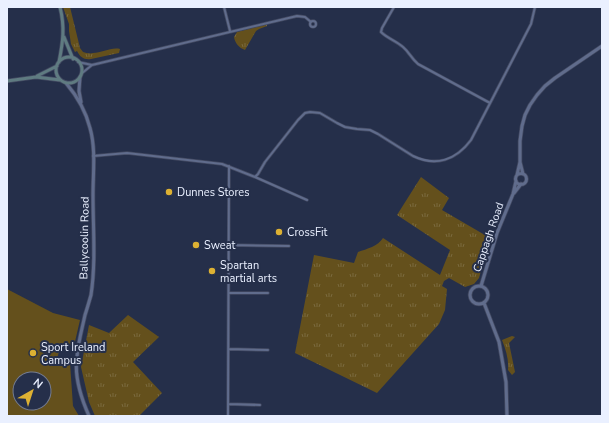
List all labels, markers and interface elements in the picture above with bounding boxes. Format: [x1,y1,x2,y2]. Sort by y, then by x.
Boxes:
place label: Dunnes Stores [177,185,249,200]
marker: Dunnes Stores [164,187,174,197]
street label: Ballycoolin Road [76,196,93,280]
street label: Cappagh Road [470,200,507,274]
place label: CrossFit [287,225,328,240]
marker: CrossFit [274,227,284,237]
place label: Sweat [204,238,236,253]
marker: Sweat [191,240,201,250]
place label: Spartan martial arts [220,258,277,286]
marker: Spartan martial arts [207,266,217,276]
place label: Sport Ireland Campus [41,340,105,368]
marker: Sport Ireland Campus [28,348,38,358]
north arrow [12,371,52,411]
text: N [30,375,46,392]

